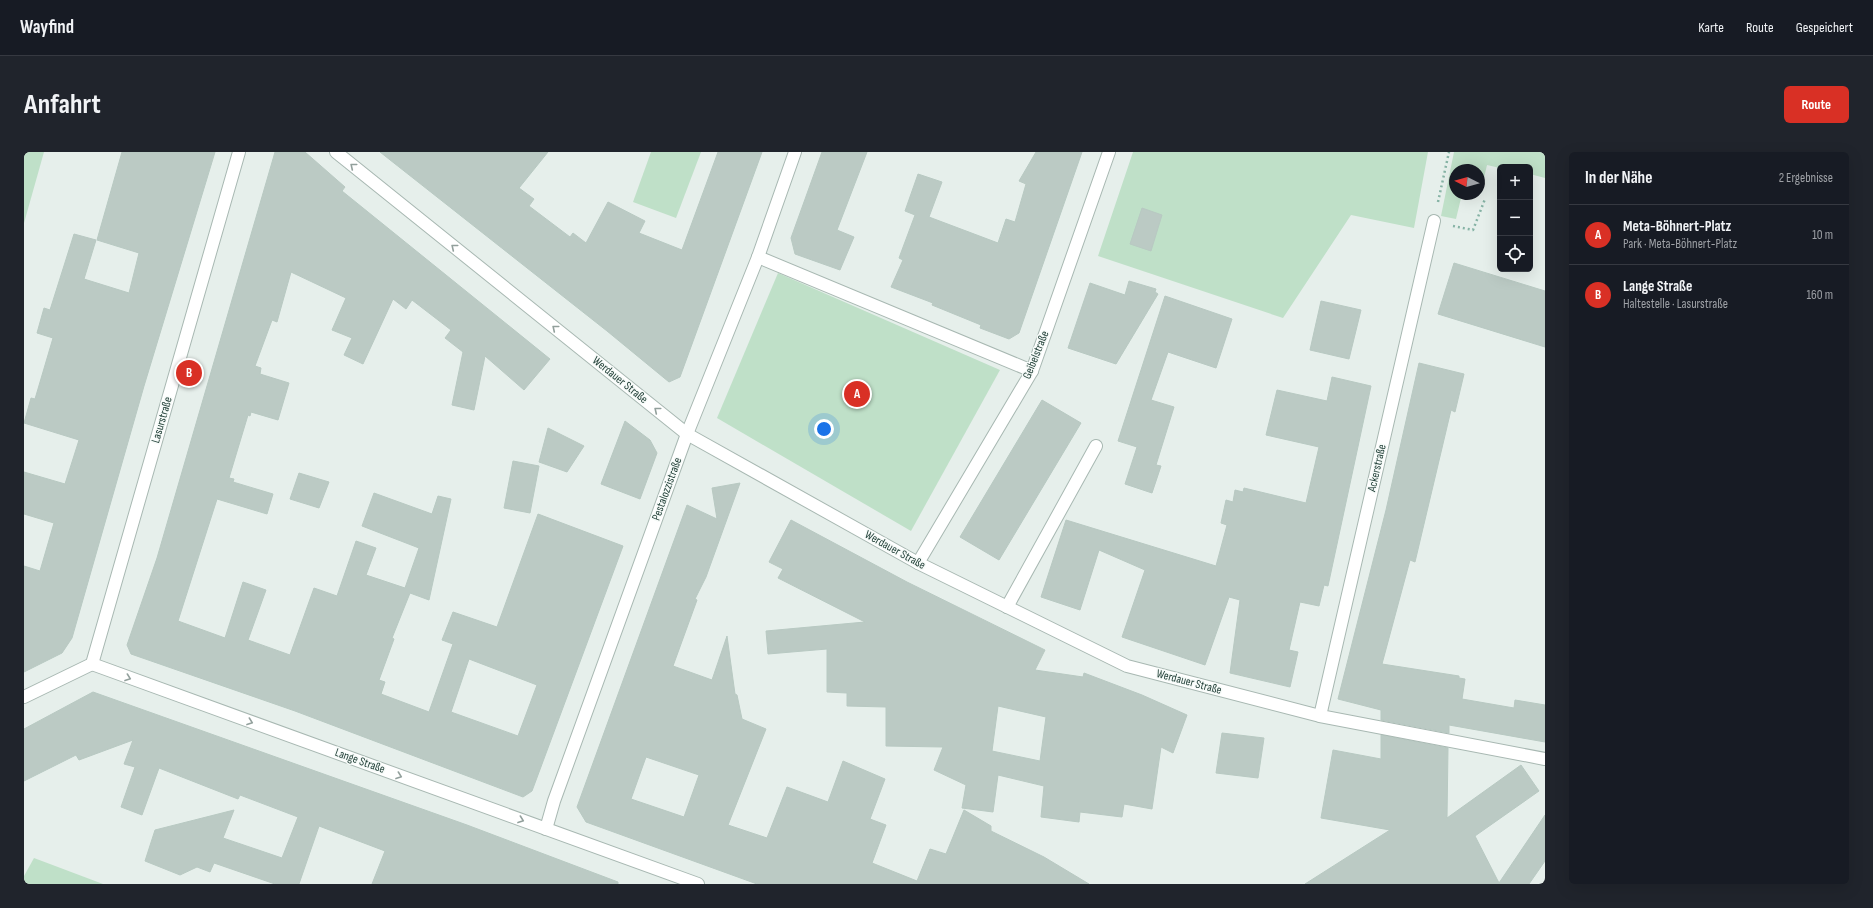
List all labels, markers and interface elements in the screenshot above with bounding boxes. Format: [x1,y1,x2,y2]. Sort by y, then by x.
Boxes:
text: Wayfind [20,16,74,39]
text: Karte [1698,19,1724,36]
text: Route [1746,19,1774,36]
text: Gespeichert [1796,19,1853,36]
button: Route [1784,86,1849,123]
text: Anfahrt [24,88,101,121]
one-way arrow [350,163,357,170]
north arrow [1449,164,1485,200]
map controls [1497,164,1533,272]
button: + [1497,164,1533,200]
text: In der Nähe [1585,168,1652,188]
text: 2 Ergebnisse [1779,170,1833,186]
button: − [1497,200,1533,236]
text: Meta-Böhnert-Platz [1623,217,1731,236]
text: A [1595,227,1601,243]
text: 10 m [1812,227,1833,243]
button: locate [1497,236,1533,272]
text: Park · Meta-Böhnert-Platz [1623,236,1737,252]
one-way arrow [452,245,459,252]
text: Lange Straße [1623,277,1692,296]
text: B [1595,287,1601,303]
text: 160 m [1807,287,1833,303]
text: Haltestelle · Lasurstraße [1623,296,1728,312]
one-way arrow [553,326,560,333]
street label: Geibelstraße [1020,328,1053,381]
street label: Werdauer Straße [589,353,651,407]
pin: B [176,358,202,388]
pin: A [844,379,870,409]
street label: Lasurstraße [148,395,176,445]
one-way arrow [654,407,661,414]
your location [814,419,834,439]
street label: Ackerstraße [1364,443,1390,494]
street label: Pestalozzistraße [649,455,685,523]
street label: Werdauer Straße [862,527,928,573]
street label: Werdauer Straße [1155,666,1223,698]
one-way arrow [125,673,132,681]
one-way arrow [247,717,254,726]
street label: Lange Straße [333,745,387,777]
one-way arrow [395,771,402,779]
one-way arrow [518,815,525,824]

